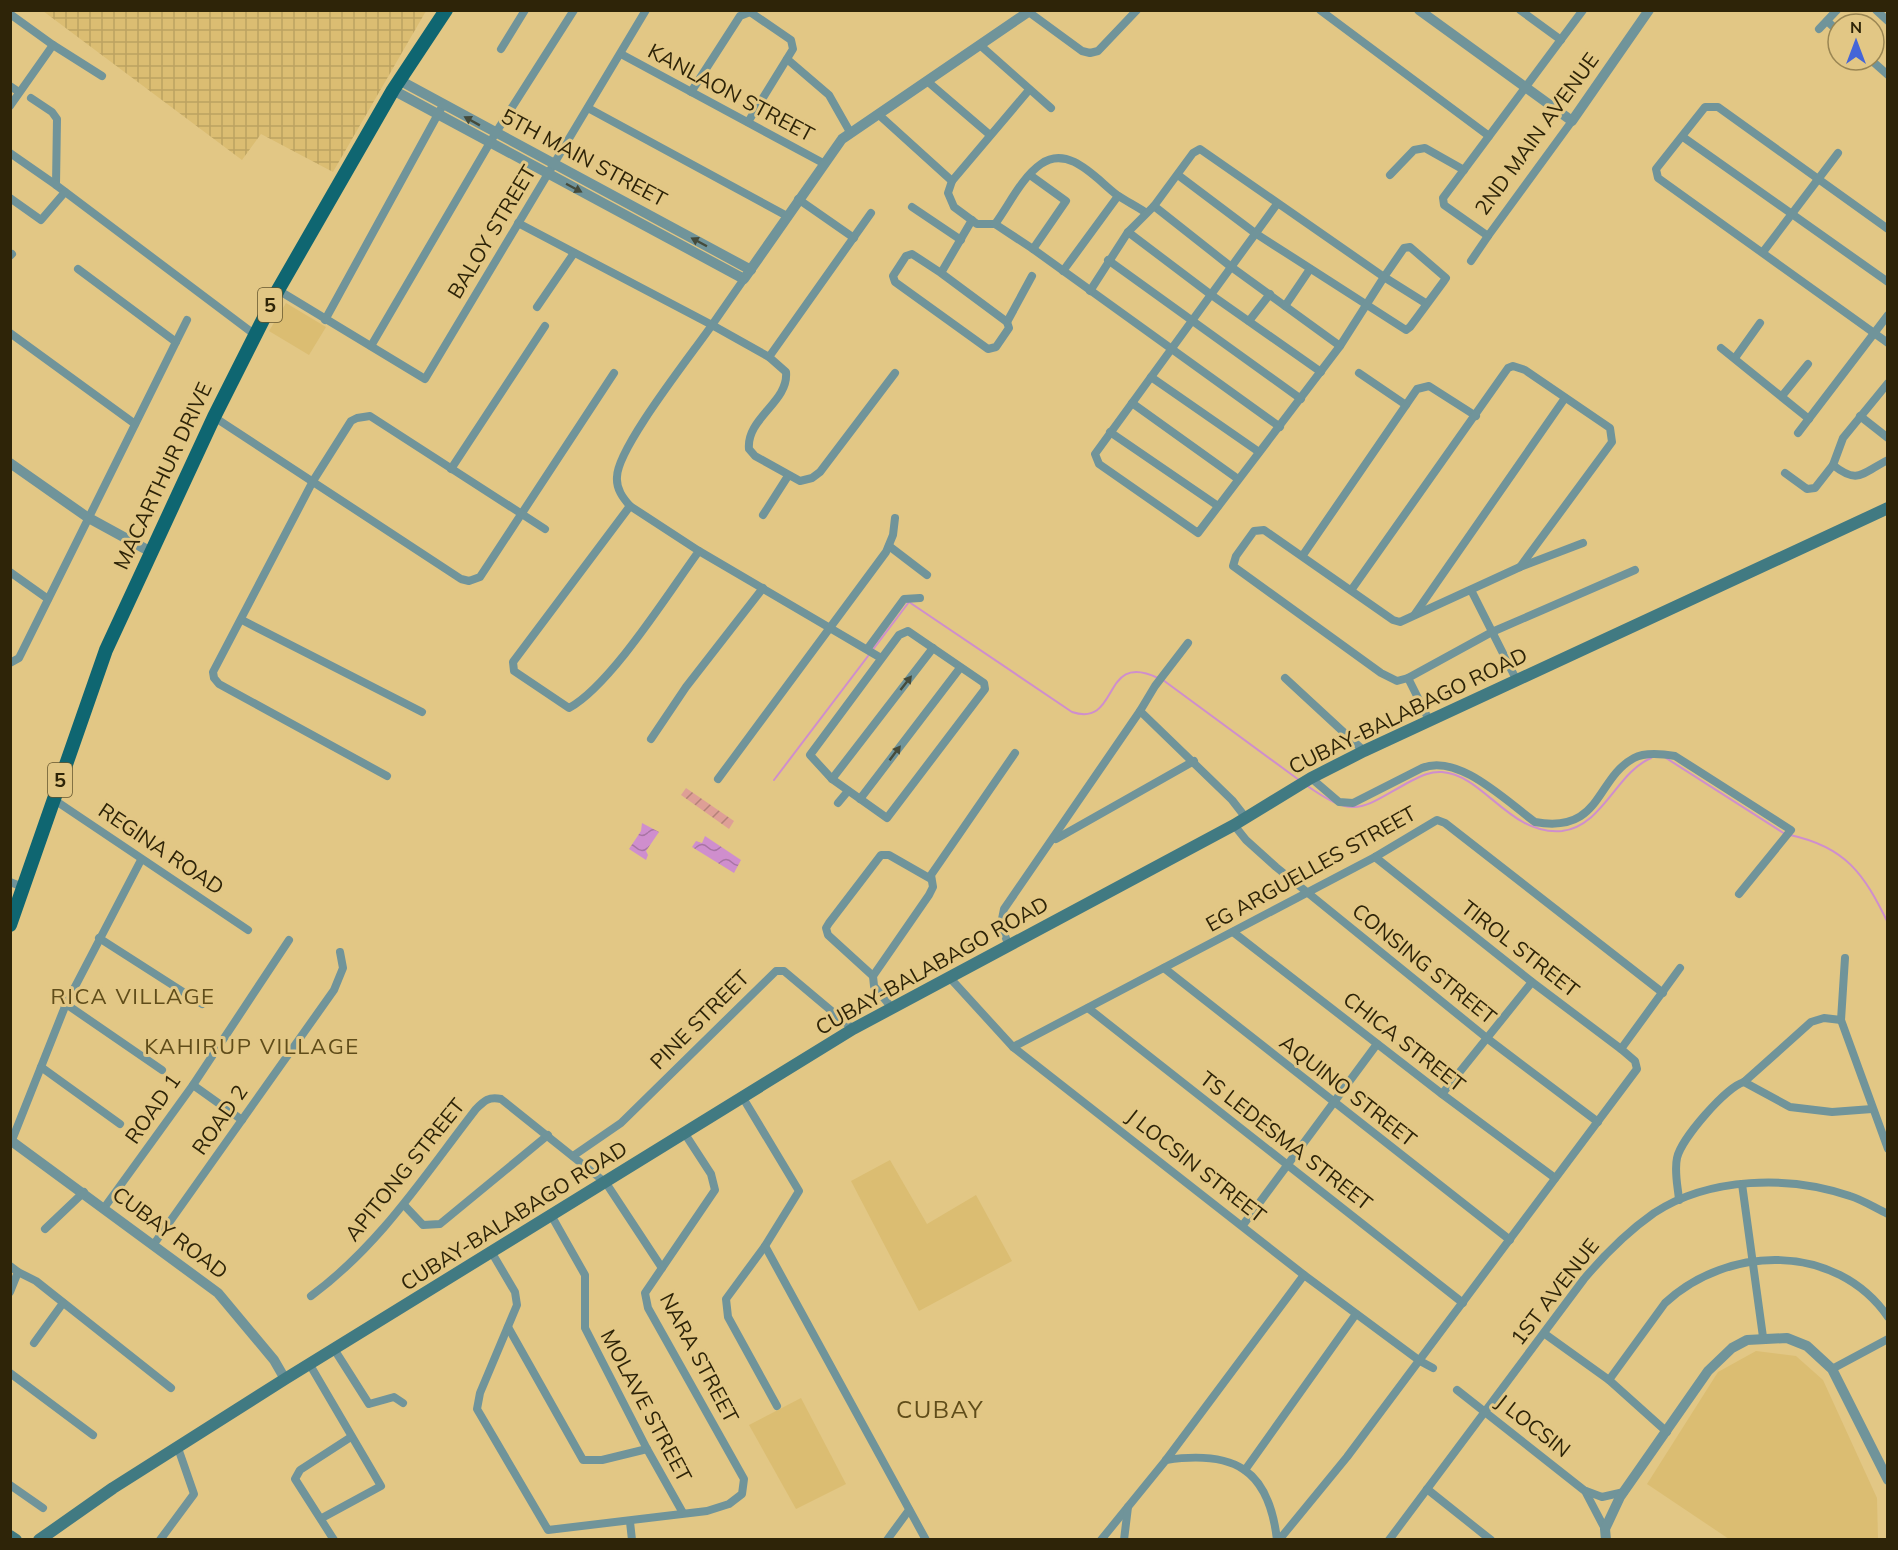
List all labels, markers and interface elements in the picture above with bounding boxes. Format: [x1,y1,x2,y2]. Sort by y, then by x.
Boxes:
north arrow [1826,12,1886,72]
text: N [1850,17,1862,37]
street label: KANLAON STREET [644,37,819,147]
street label: 2ND MAIN AVENUE [1469,47,1604,220]
street label: 5TH MAIN STREET [497,102,672,212]
one-way arrow [463,116,480,126]
street label: BALOY STREET [441,160,541,303]
one-way arrow [566,183,583,193]
one-way arrow [691,237,708,247]
road number: 5 [258,288,282,322]
street label: MACARTHUR DRIVE [107,378,217,573]
street label: CUBAY-BALABAGO ROAD [1284,641,1531,779]
one-way arrow [900,675,912,690]
one-way arrow [889,745,901,760]
road number: 5 [48,763,72,797]
street label: REGINA ROAD [94,797,229,900]
street label: EG ARGUELLES STREET [1201,799,1421,937]
street label: CUBAY-BALABAGO ROAD [810,890,1053,1040]
street label: TIROL STREET [1456,894,1585,1003]
street label: CONSING STREET [1347,897,1502,1030]
street label: PINE STREET [644,964,755,1074]
district label: RICA VILLAGE [51,982,216,1010]
street label: CHICA STREET [1338,985,1471,1097]
street label: AQUINO STREET [1275,1029,1423,1152]
district label: KAHIRUP VILLAGE [144,1032,360,1060]
street label: TS LEDESMA STREET [1195,1065,1378,1216]
street label: ROAD 1 [119,1068,186,1148]
street label: ROAD 2 [186,1079,253,1159]
street label: APITONG STREET [339,1093,470,1246]
street label: J LOCSIN STREET [1122,1103,1272,1228]
street label: CUBAY-BALABAGO ROAD [395,1135,632,1296]
street label: CUBAY ROAD [108,1180,233,1284]
street label: 1ST AVENUE [1505,1233,1604,1350]
street label: NARA STREET [655,1288,745,1427]
street label: MOLAVE STREET [596,1325,698,1487]
street label: J LOCSIN [1491,1388,1576,1462]
district label: CUBAY [896,1394,984,1424]

